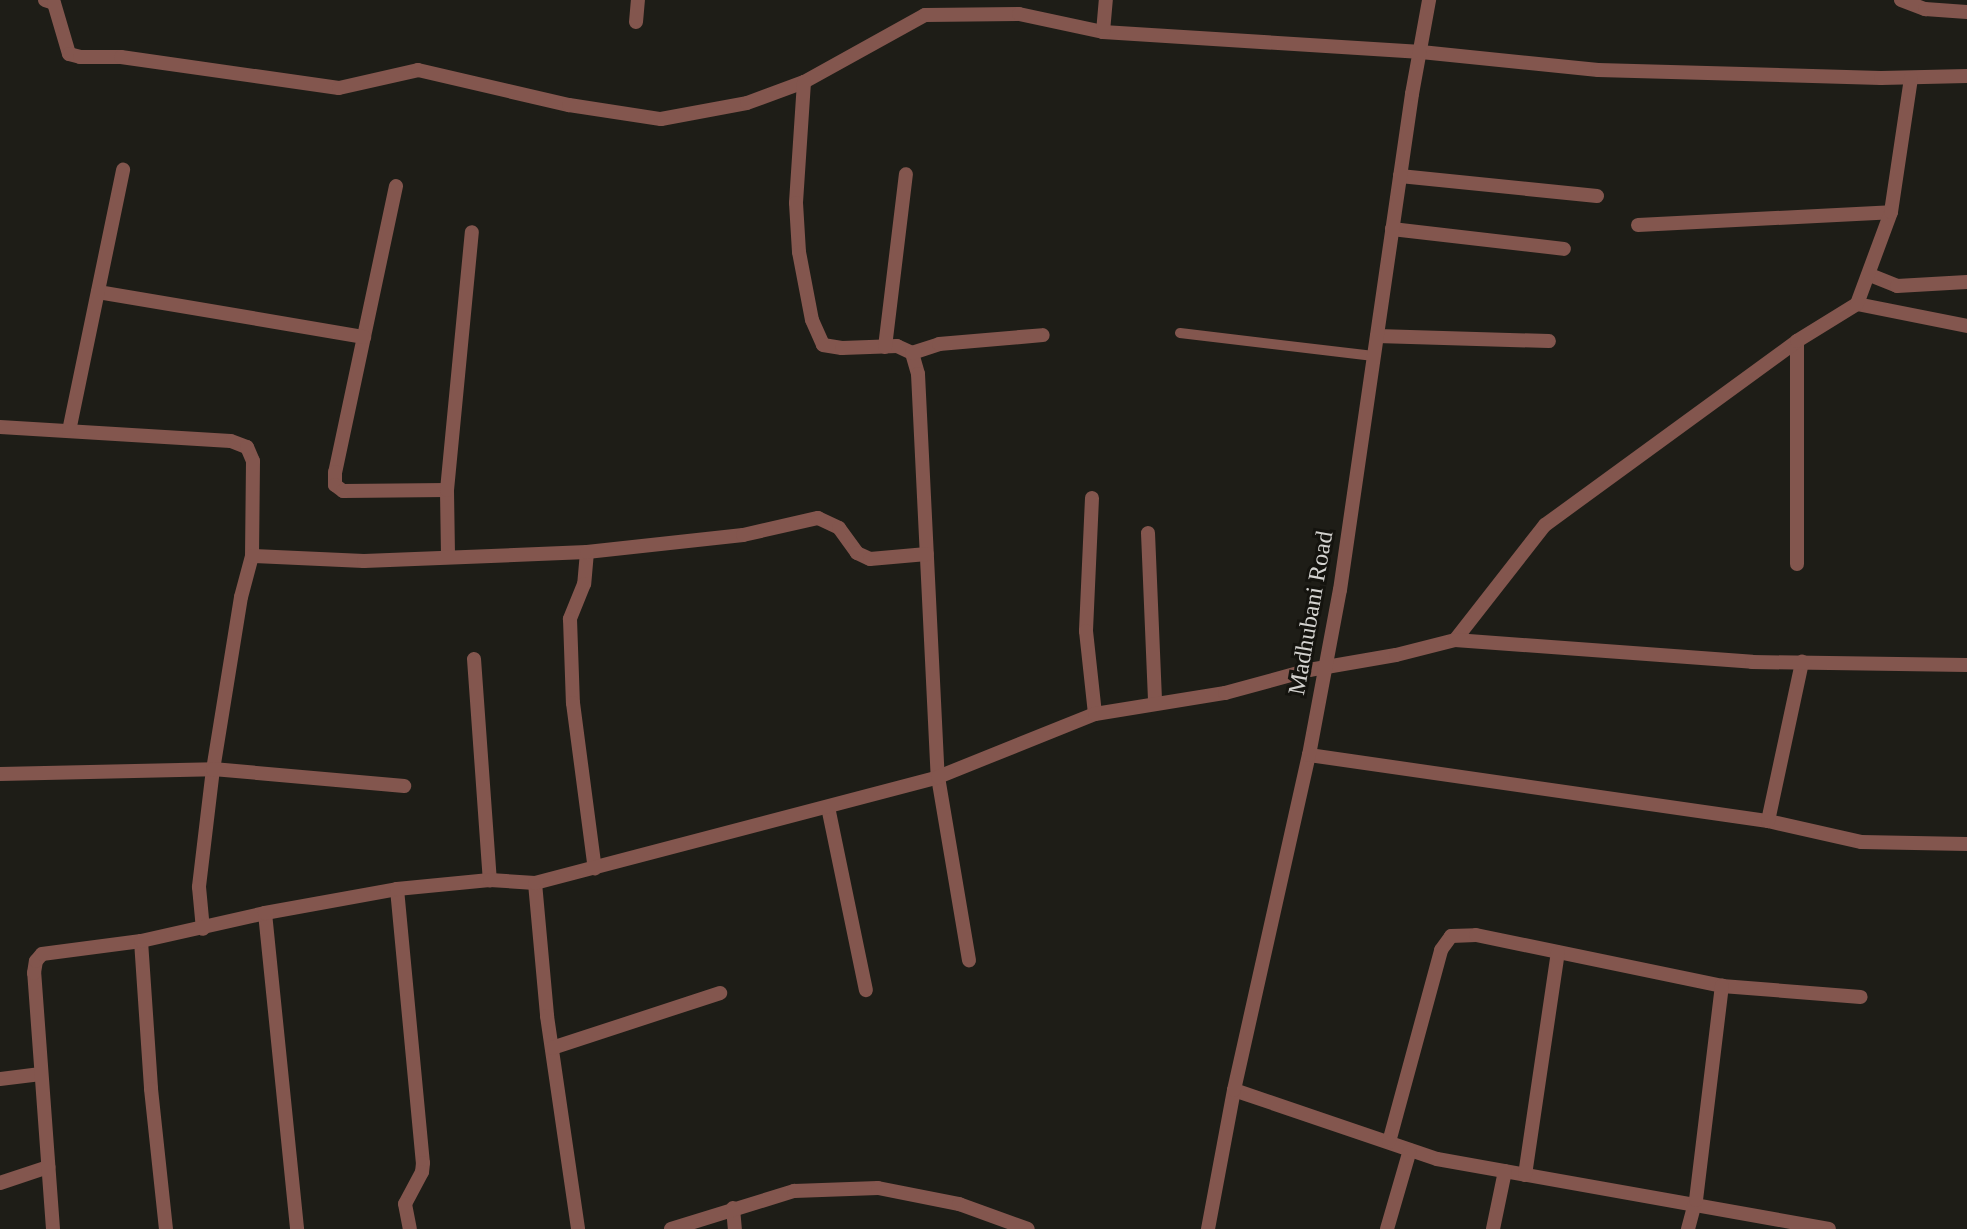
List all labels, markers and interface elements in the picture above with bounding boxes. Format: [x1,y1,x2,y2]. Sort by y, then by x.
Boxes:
street label: Madhubani Road [1282,529,1340,697]

